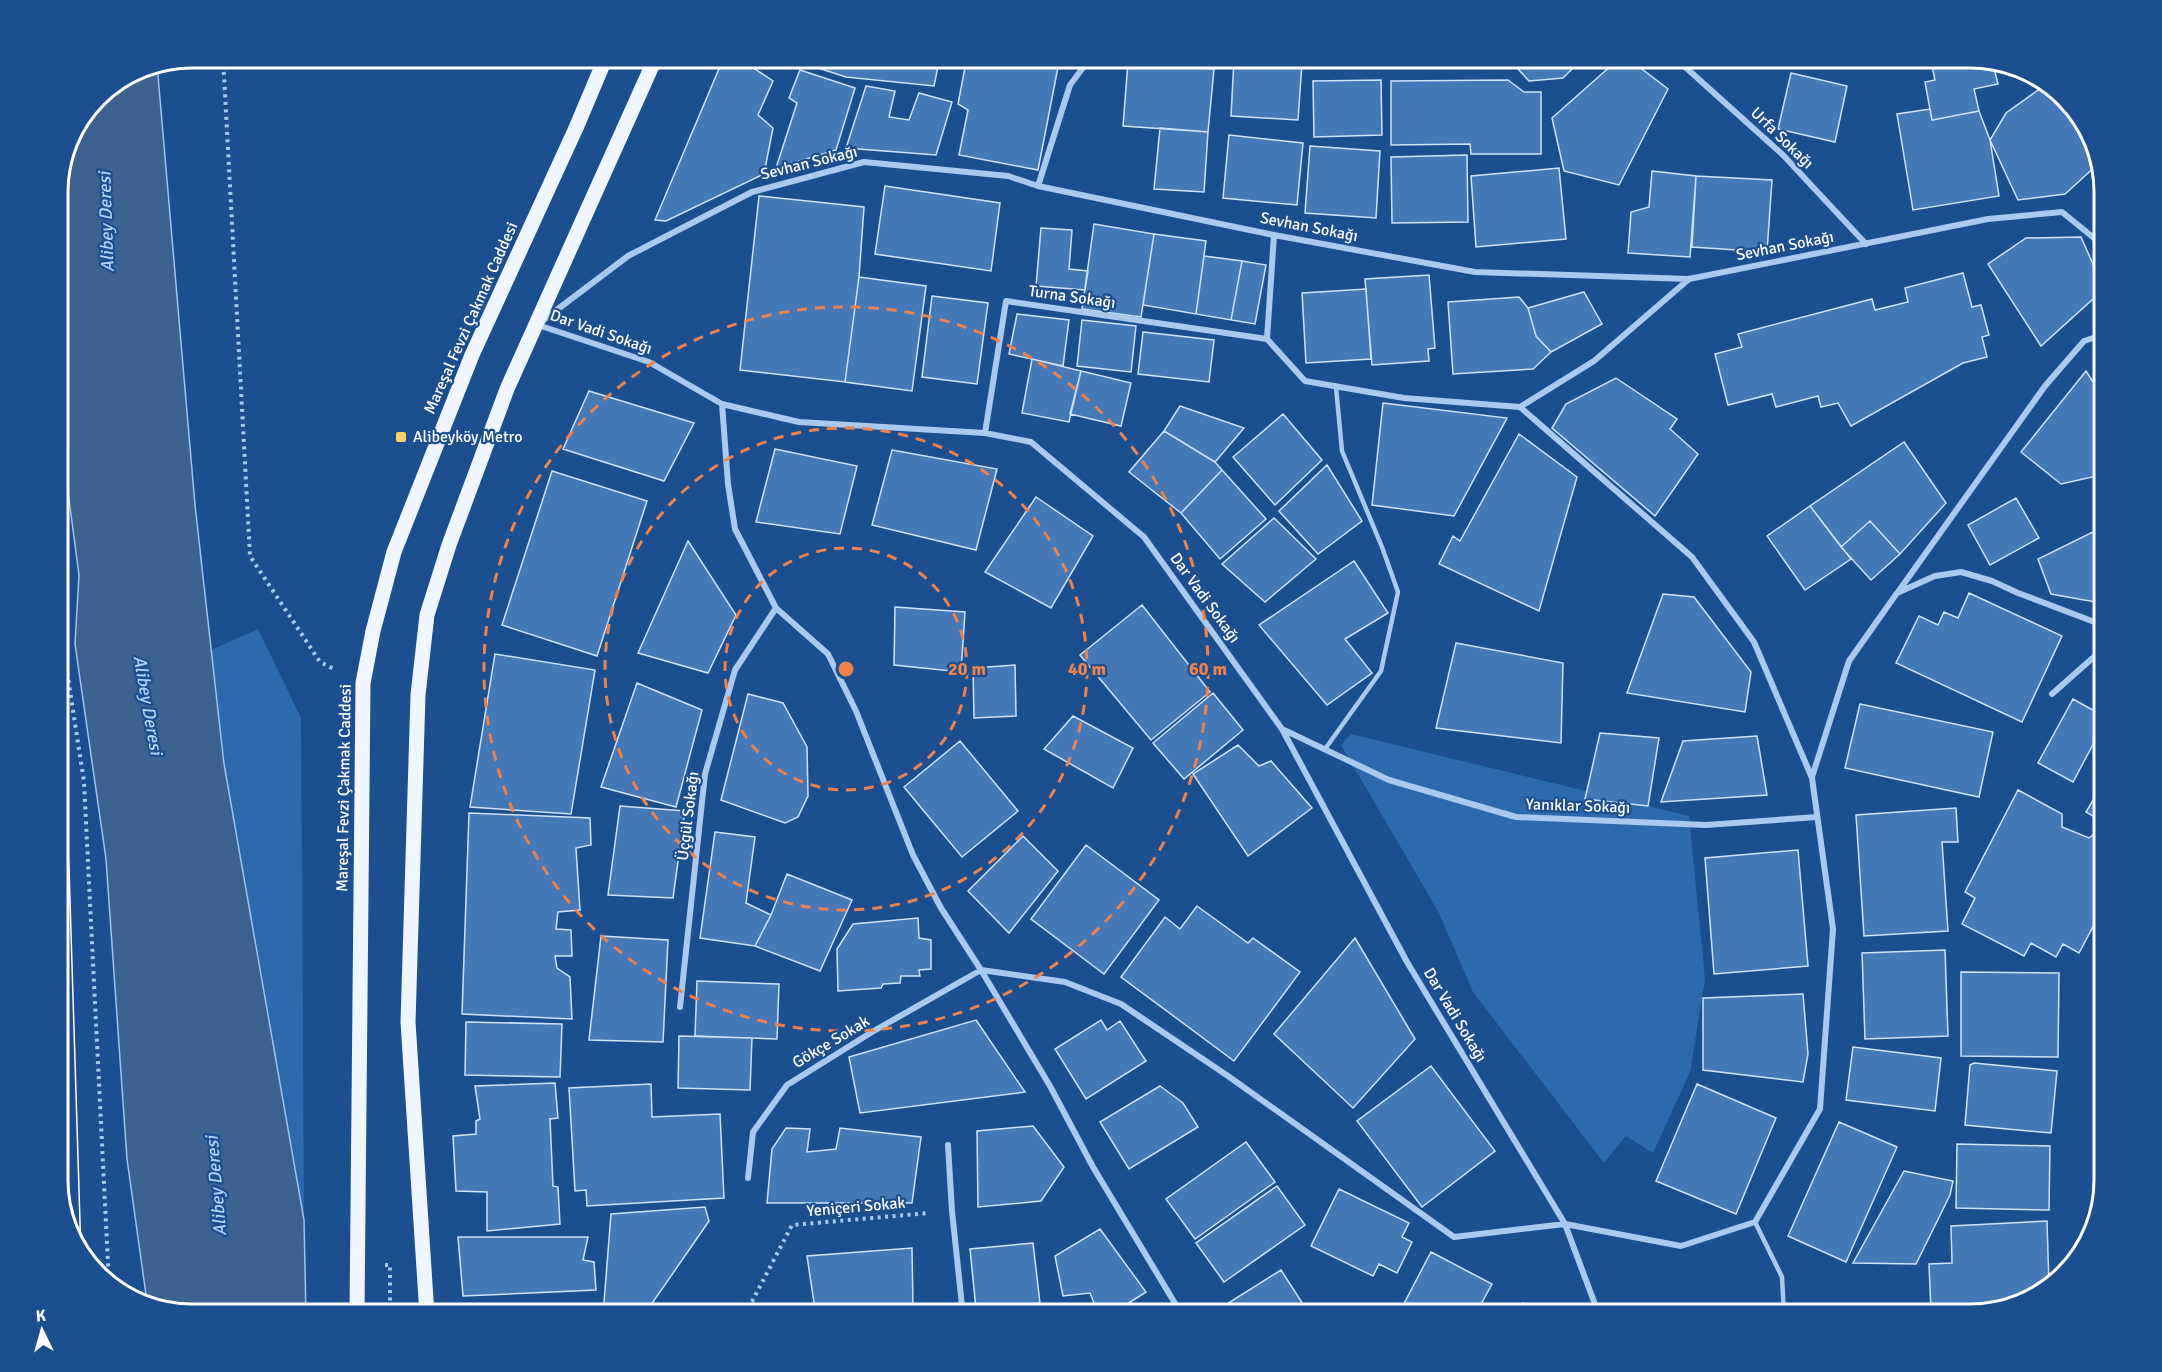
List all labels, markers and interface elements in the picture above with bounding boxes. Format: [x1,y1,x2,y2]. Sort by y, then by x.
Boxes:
street label: Urfa Sokağı [1746,103,1818,173]
street label: Sevhan Sokağı [758,141,860,185]
water label: Alibey Deresi [93,169,119,273]
street label: Sevhan Sokağı [1258,208,1360,246]
street label: Mareşal Fevzi Çakmak Caddesi [420,219,522,417]
street label: Sevhan Sokağı [1734,227,1836,265]
street label: Turna Sokağı [1027,281,1117,313]
street label: Dar Vadi Sokağı [547,305,655,359]
place label: Alibeyköy Metro [413,427,523,447]
marker: Alibeyköy Metro [394,430,408,444]
street label: Dar Vadi Sokağı [1166,549,1244,647]
water label: Alibey Deresi [128,654,168,758]
text: 20 m [948,658,986,680]
text: 40 m [1068,658,1106,680]
text: 60 m [1189,658,1227,680]
centre of rings [836,659,856,679]
street label: Mareşal Fevzi Çakmak Caddesi [332,684,356,892]
street label: Üçgül Sokağı [673,770,703,862]
street label: Yanıklar Sokağı [1525,794,1631,818]
street label: Dar Vadi Sokağı [1419,964,1491,1066]
street label: Gökçe Sokak [789,1011,873,1073]
water label: Alibey Deresi [200,1133,231,1237]
street label: Yeniçeri Sokak [806,1193,906,1221]
north arrow [12,1300,72,1360]
text: K [35,1306,47,1326]

